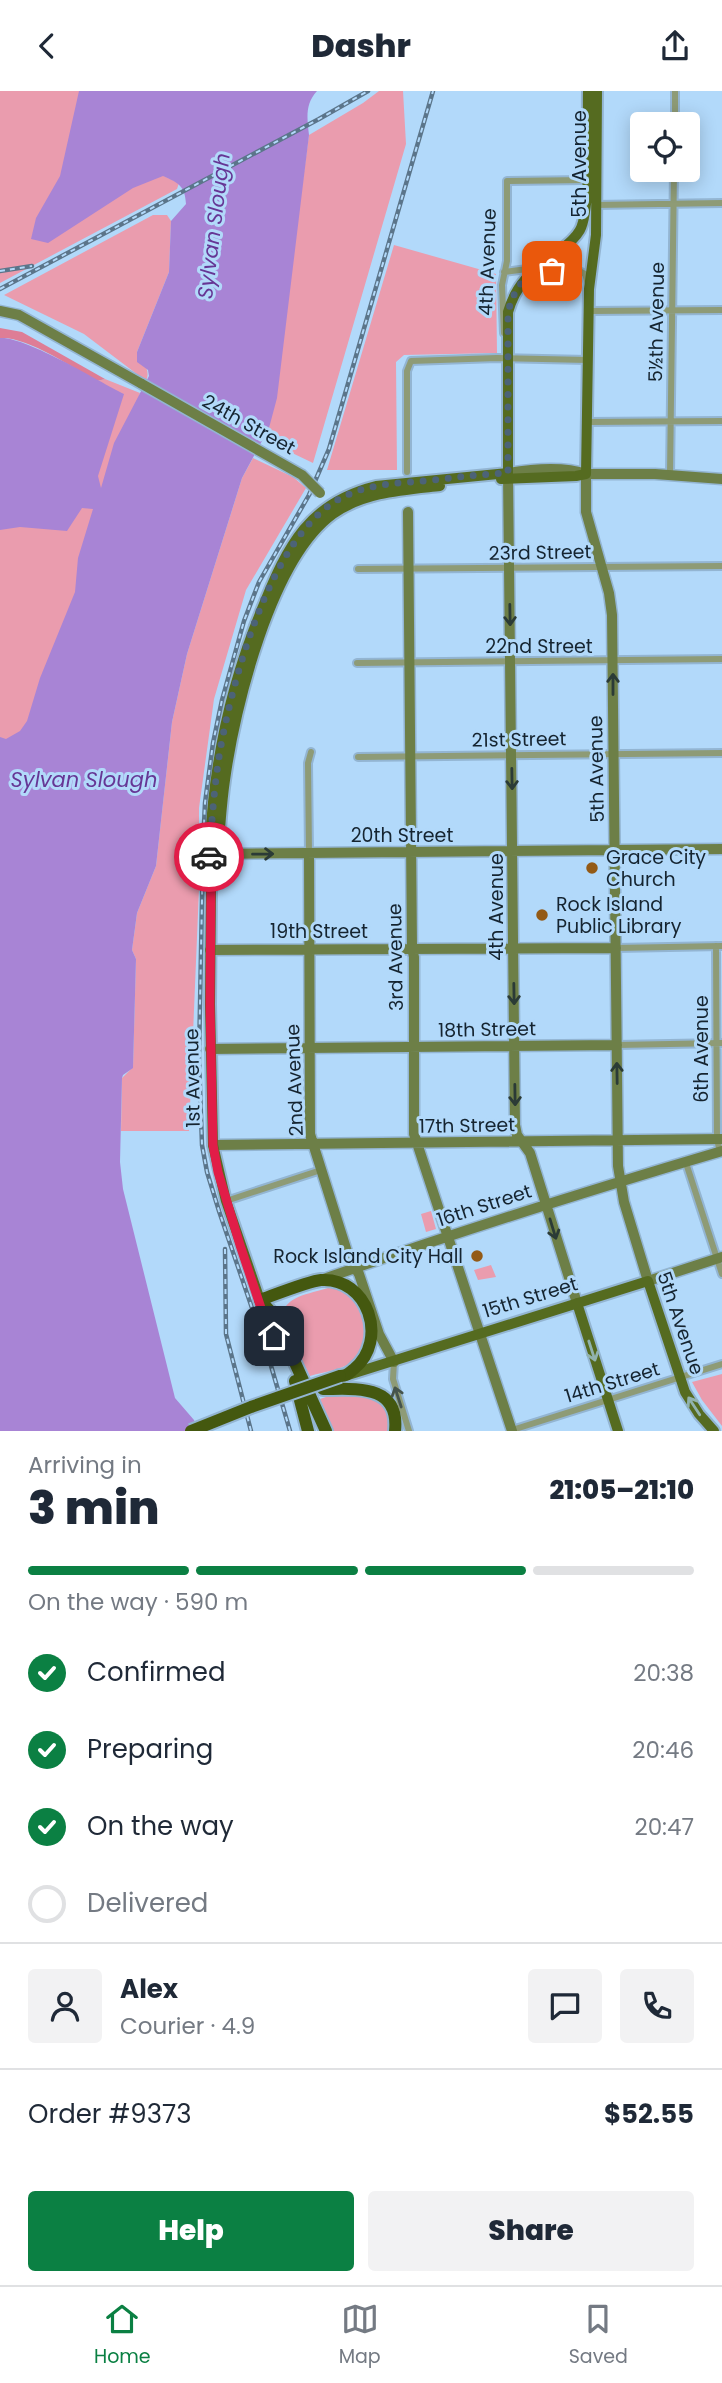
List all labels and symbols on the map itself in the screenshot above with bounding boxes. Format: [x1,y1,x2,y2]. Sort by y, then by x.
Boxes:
street label: 5th Avenue [566,110,593,218]
water label: Sylvan Slough [190,151,237,301]
street label: 4th Avenue [472,208,503,316]
pin [522,241,582,301]
street label: 5½th Avenue [642,262,671,382]
street label: 24th Street [197,388,300,461]
street label: 23rd Street [488,538,592,567]
one-way arrow [503,603,517,626]
street label: 22nd Street [485,633,593,660]
one-way arrow [606,673,620,696]
street label: 5th Avenue [582,715,611,823]
street label: 21st Street [472,725,567,754]
water label: Sylvan Slough [11,765,157,794]
one-way arrow [505,767,519,790]
courier [174,822,244,892]
street label: 20th Street [351,822,453,849]
place label: Grace City Church [606,844,706,893]
one-way arrow [252,847,275,861]
street label: 4th Avenue [483,853,510,961]
marker: Grace City Church [584,860,600,876]
place label: Rock Island Public Library [556,891,682,940]
street label: 3rd Avenue [381,903,410,1011]
marker: Rock Island Public Library [534,907,550,923]
street label: 19th Street [270,918,368,945]
one-way arrow [507,982,521,1005]
street label: 6th Avenue [688,995,715,1103]
street label: 18th Street [438,1015,536,1044]
street label: 2nd Avenue [279,1023,310,1137]
street label: 1st Avenue [178,1028,207,1128]
one-way arrow [610,1062,624,1085]
one-way arrow [508,1083,522,1106]
street label: 17th Street [419,1111,515,1140]
street label: 16th Street [433,1177,535,1233]
one-way arrow [548,1217,561,1239]
place label: Rock Island City Hall [273,1243,463,1270]
marker: Rock Island City Hall [469,1248,485,1264]
street label: 5th Avenue [650,1268,711,1378]
street label: 15th Street [479,1270,581,1325]
pin [244,1306,304,1366]
one-way arrow [587,1340,600,1362]
street label: 14th Street [561,1355,663,1410]
one-way arrow [391,1386,403,1408]
one-way arrow [687,1396,701,1416]

